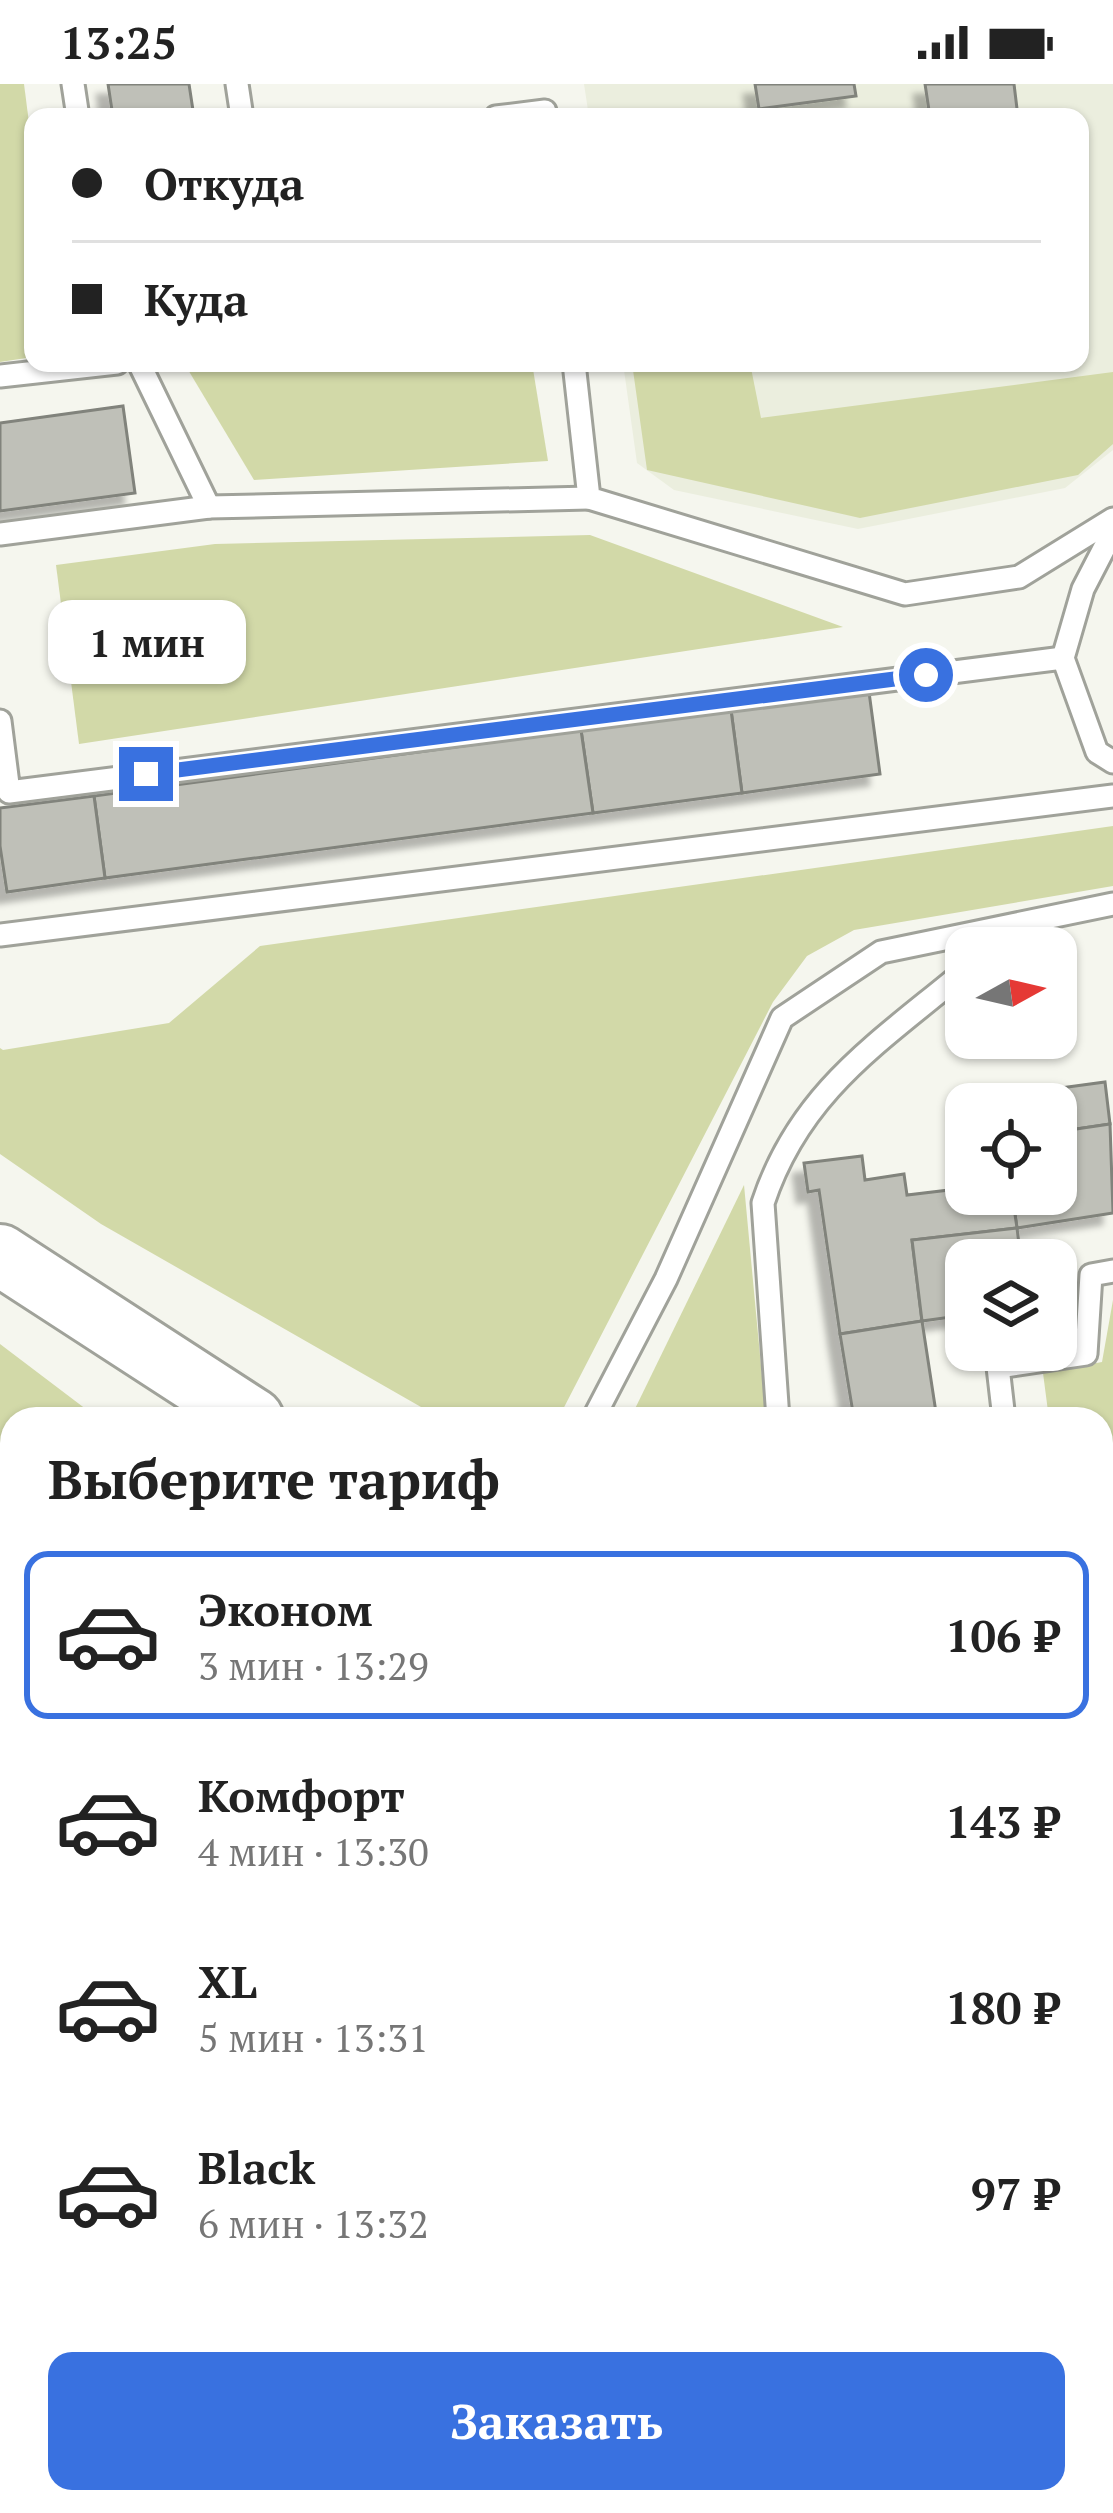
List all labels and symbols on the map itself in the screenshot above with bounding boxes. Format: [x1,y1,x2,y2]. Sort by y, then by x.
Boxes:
callout: 1 мин [47,600,245,684]
route start [899,648,953,702]
route end [119,747,173,801]
north arrow [945,927,1077,1059]

